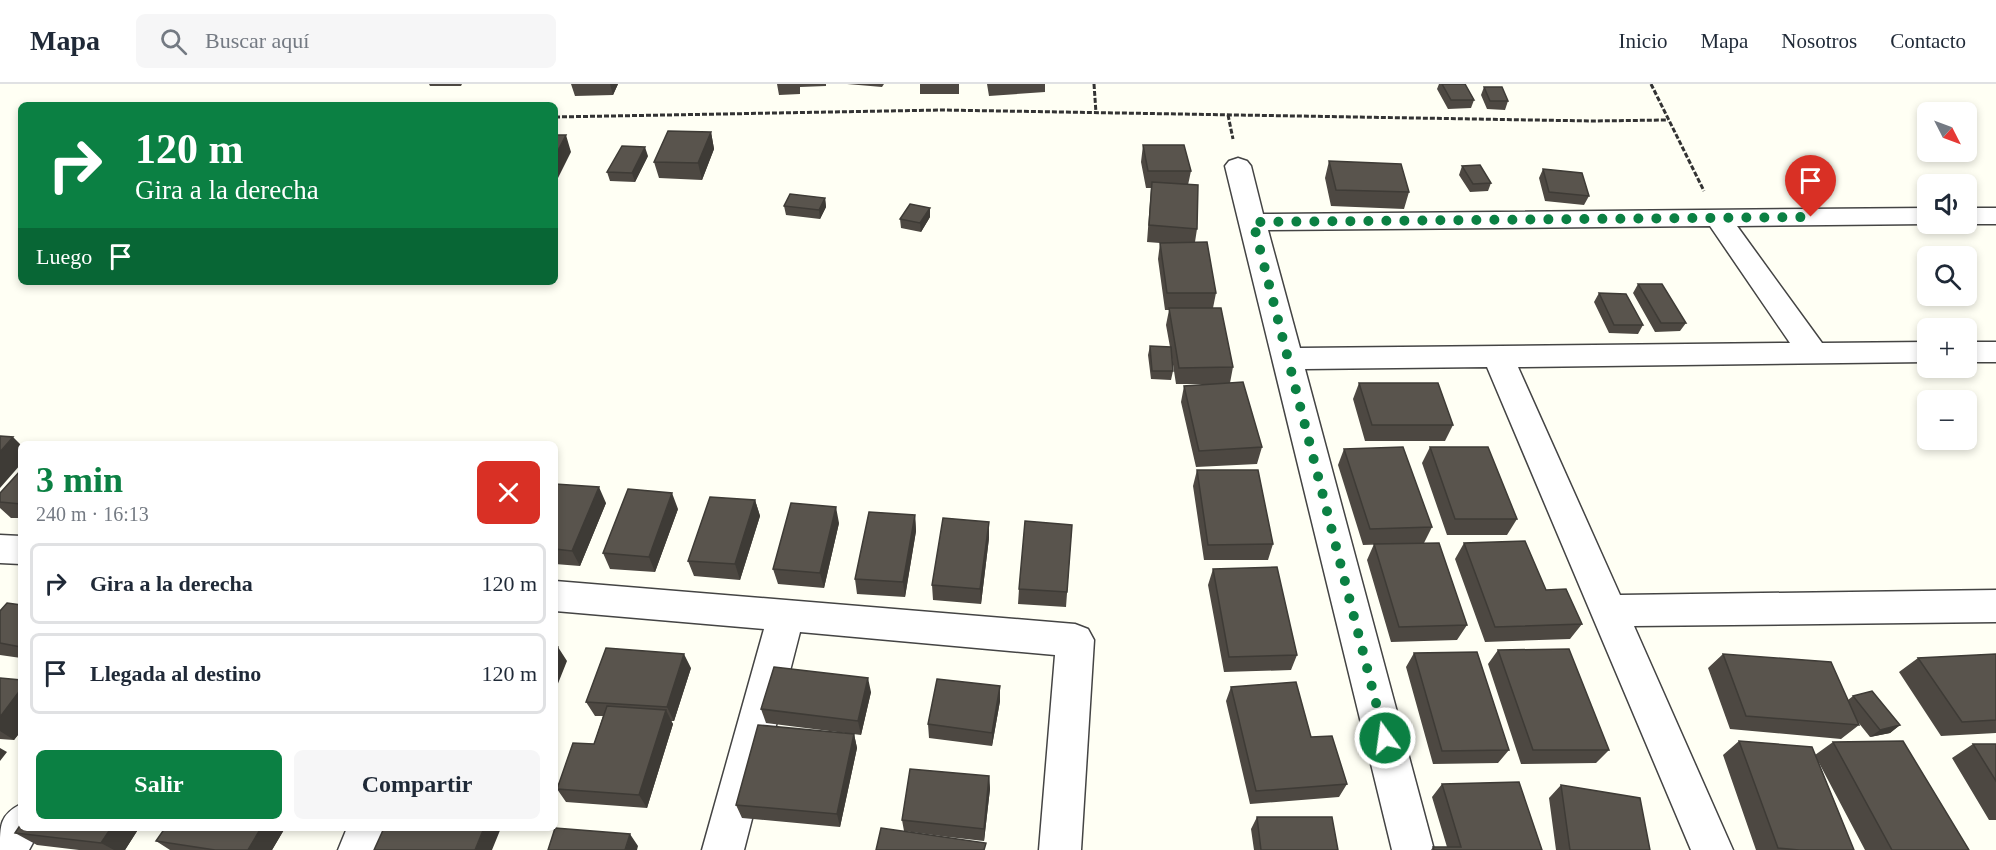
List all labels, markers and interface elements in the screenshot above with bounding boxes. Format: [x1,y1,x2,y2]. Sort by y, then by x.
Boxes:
search box [136,14,556,68]
text: Mapa [30,25,100,56]
icon: search [157,25,190,58]
text: Buscar aquí [205,28,309,53]
text: Inicio [1619,29,1668,53]
text: Mapa [1701,29,1748,53]
text: Nosotros [1781,29,1857,53]
text: Contacto [1890,29,1966,53]
north arrow [1917,102,1977,162]
map controls [1917,102,1977,450]
icon: right [36,126,114,204]
text: 120 m [135,126,244,172]
pin [1785,155,1836,217]
icon: arrive [1794,164,1827,197]
button: sound [1917,174,1977,234]
text: Gira a la derecha [135,175,319,205]
icon: arrive [104,240,137,273]
text: Luego [36,244,92,269]
button: search [1917,246,1977,306]
button: + [1917,318,1977,378]
button: − [1917,390,1977,450]
text: 3 min [36,460,123,500]
button: close [477,461,540,524]
text: 240 m · 16:13 [36,503,149,525]
icon: right [39,567,72,600]
text: Gira a la derecha [90,571,253,596]
text: 120 m [481,571,537,596]
icon: arrive [39,657,72,690]
text: Llegada al destino [90,661,261,686]
text: 120 m [481,661,537,686]
position arrow [1353,706,1417,770]
button: Salir [36,750,282,819]
button: Compartir [294,750,540,819]

